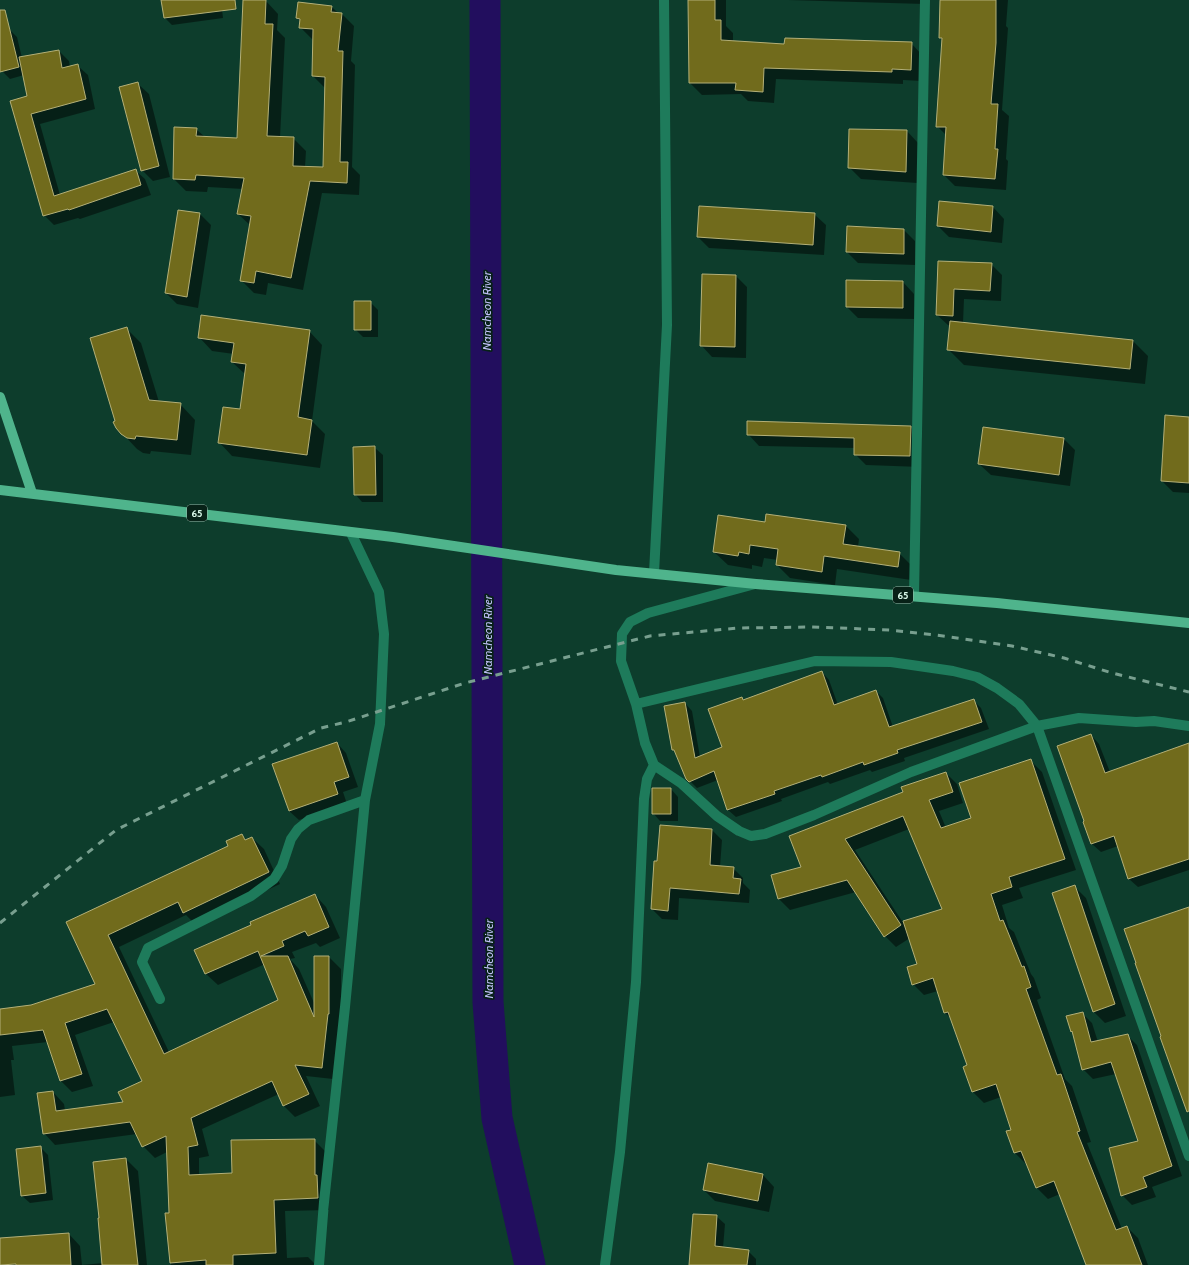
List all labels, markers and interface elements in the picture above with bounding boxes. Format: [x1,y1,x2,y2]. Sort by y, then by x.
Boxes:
water label: Namcheon River [479,270,494,350]
road number: 65 [187,505,207,521]
road number: 65 [893,587,913,603]
water label: Namcheon River [480,594,495,674]
water label: Namcheon River [481,918,496,998]

